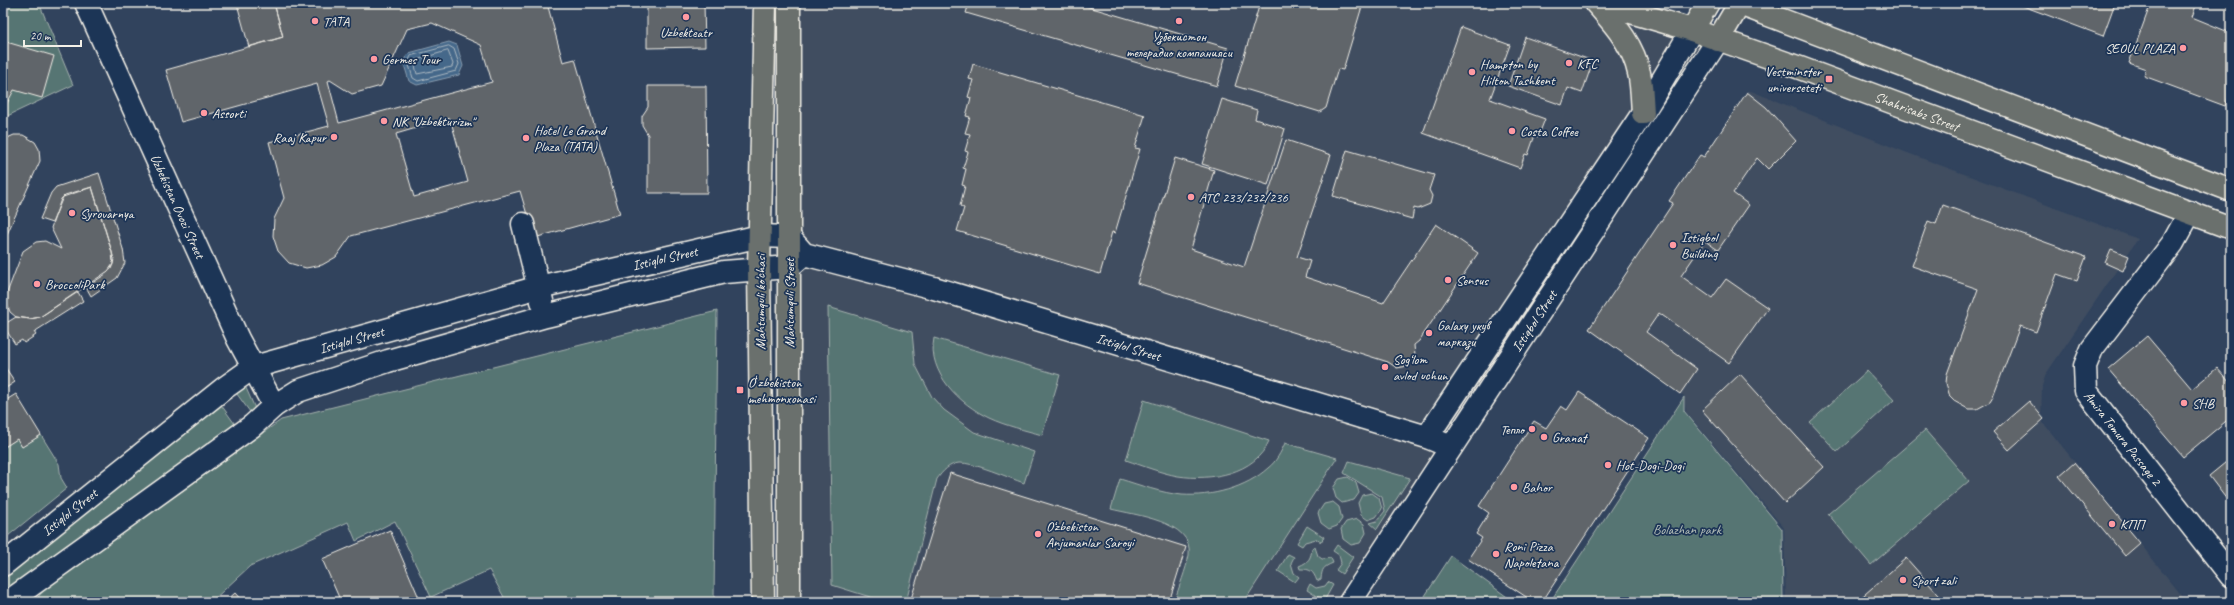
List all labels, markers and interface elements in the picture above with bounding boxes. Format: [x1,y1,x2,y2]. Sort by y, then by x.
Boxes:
marker: Uzbekteatr [681,12,691,22]
place label: ТАТА [323,13,350,30]
marker: ТАТА [310,16,320,26]
marker: Узбекистон телерадио компанияси [1174,16,1184,26]
scale bar [24,22,81,48]
place label: Uzbekteatr [660,24,713,41]
text: 20 m [30,28,52,44]
place label: Узбекистон телерадио компанияси [1126,28,1233,61]
place label: SEOUL PLAZA [2105,40,2176,57]
marker: SEOUL PLAZA [2178,43,2188,53]
place label: Germes Tour [382,51,442,68]
marker: Germes Tour [369,54,379,64]
place label: KFC [1577,55,1600,72]
place label: Hampton by Hilton Tashkent [1480,56,1556,89]
marker: KFC [1564,58,1574,68]
place label: Vestminster universeteti [1765,63,1823,96]
marker: Hampton by Hilton Tashkent [1467,67,1477,77]
marker: Vestminster universeteti [1824,74,1834,84]
street label: Shahrisabz Street [1872,88,1963,136]
place label: Assorti [212,105,248,122]
marker: Assorti [199,108,209,118]
place label: NK "Uzbekturizm" [392,113,477,130]
marker: NK "Uzbekturizm" [379,116,389,126]
place label: Hotel Le Grand Plaza (TATA) [534,122,608,155]
place label: Costa Coffee [1520,123,1579,140]
marker: Costa Coffee [1507,126,1517,136]
place label: Raaj Kapur [273,129,327,146]
marker: Raaj Kapur [329,132,339,142]
marker: Hotel Le Grand Plaza (TATA) [521,133,531,143]
street label: Uzbekistan Ovozi Street [147,152,209,262]
place label: АТС 233/232/236 [1199,189,1289,206]
marker: АТС 233/232/236 [1186,192,1196,202]
place label: Syrovarnya [80,205,135,222]
marker: Syrovarnya [67,208,77,218]
place label: Istiqbol Building [1681,229,1720,262]
marker: Istiqbol Building [1668,240,1678,250]
street label: Istiqlol Street [631,242,701,274]
street label: Mahtumquli ko'chasi [752,252,769,350]
street label: Mahtumquli Street [781,257,798,348]
place label: Sensus [1456,272,1489,289]
marker: Sensus [1443,275,1453,285]
place label: BroccoliPark [45,276,105,293]
marker: BroccoliPark [32,279,42,289]
street label: Istiqbol Street [1508,286,1561,355]
place label: Galaxy укув маркази [1437,317,1493,350]
street label: Istiqlol Street [317,323,387,357]
marker: Galaxy укув маркази [1424,328,1434,338]
street label: Istiqlol Street [1094,330,1164,365]
place label: Sog‘lom avlod uchun [1393,351,1448,384]
marker: Sog‘lom avlod uchun [1380,362,1390,372]
place label: Oʻzbekiston mehmonxonasi [748,374,818,407]
marker: Oʻzbekiston mehmonxonasi [735,385,745,395]
street label: Amira Temura Passage 2 [2080,388,2166,490]
place label: SHB [2192,395,2216,412]
marker: SHB [2179,398,2189,408]
place label: Тепло [1500,421,1526,438]
marker: Тепло [1527,424,1537,434]
place label: Granat [1552,429,1589,446]
marker: Granat [1539,432,1549,442]
place label: Hot-Dogi-Dogi [1616,457,1686,474]
marker: Hot-Dogi-Dogi [1603,460,1613,470]
place label: Bahor [1522,479,1553,496]
marker: Bahor [1509,482,1519,492]
street label: Istiqlol Street [39,484,102,540]
place label: КПП [2120,516,2146,533]
place label: O‘zbekiston Anjumanlar Saroyi [1046,518,1136,551]
marker: КПП [2107,519,2117,529]
park label: Bolazhan park [1653,521,1723,538]
marker: O‘zbekiston Anjumanlar Saroyi [1033,529,1043,539]
place label: Roni Pizza Napoletana [1504,538,1560,571]
marker: Roni Pizza Napoletana [1491,549,1501,559]
place label: Sport zali [1911,572,1958,589]
marker: Sport zali [1898,575,1908,585]

